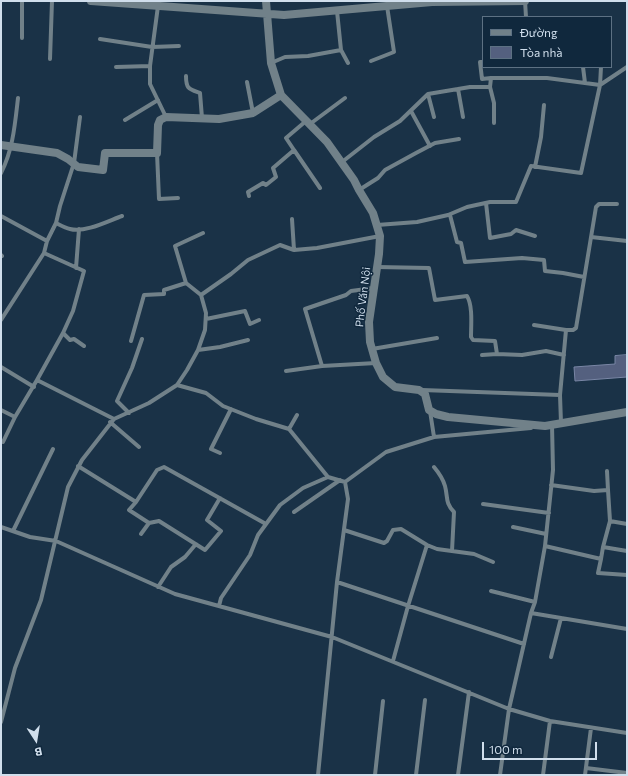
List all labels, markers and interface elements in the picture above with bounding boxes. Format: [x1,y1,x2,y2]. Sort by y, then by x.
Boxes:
legend [482,16,612,68]
text: Đường [520,25,557,39]
text: Tòa nhà [520,45,562,59]
street label: Phố Văn Nội [353,266,373,328]
north arrow [16,720,56,760]
scale bar [484,734,599,760]
text: 100 m [489,742,523,756]
text: B [34,745,44,759]

